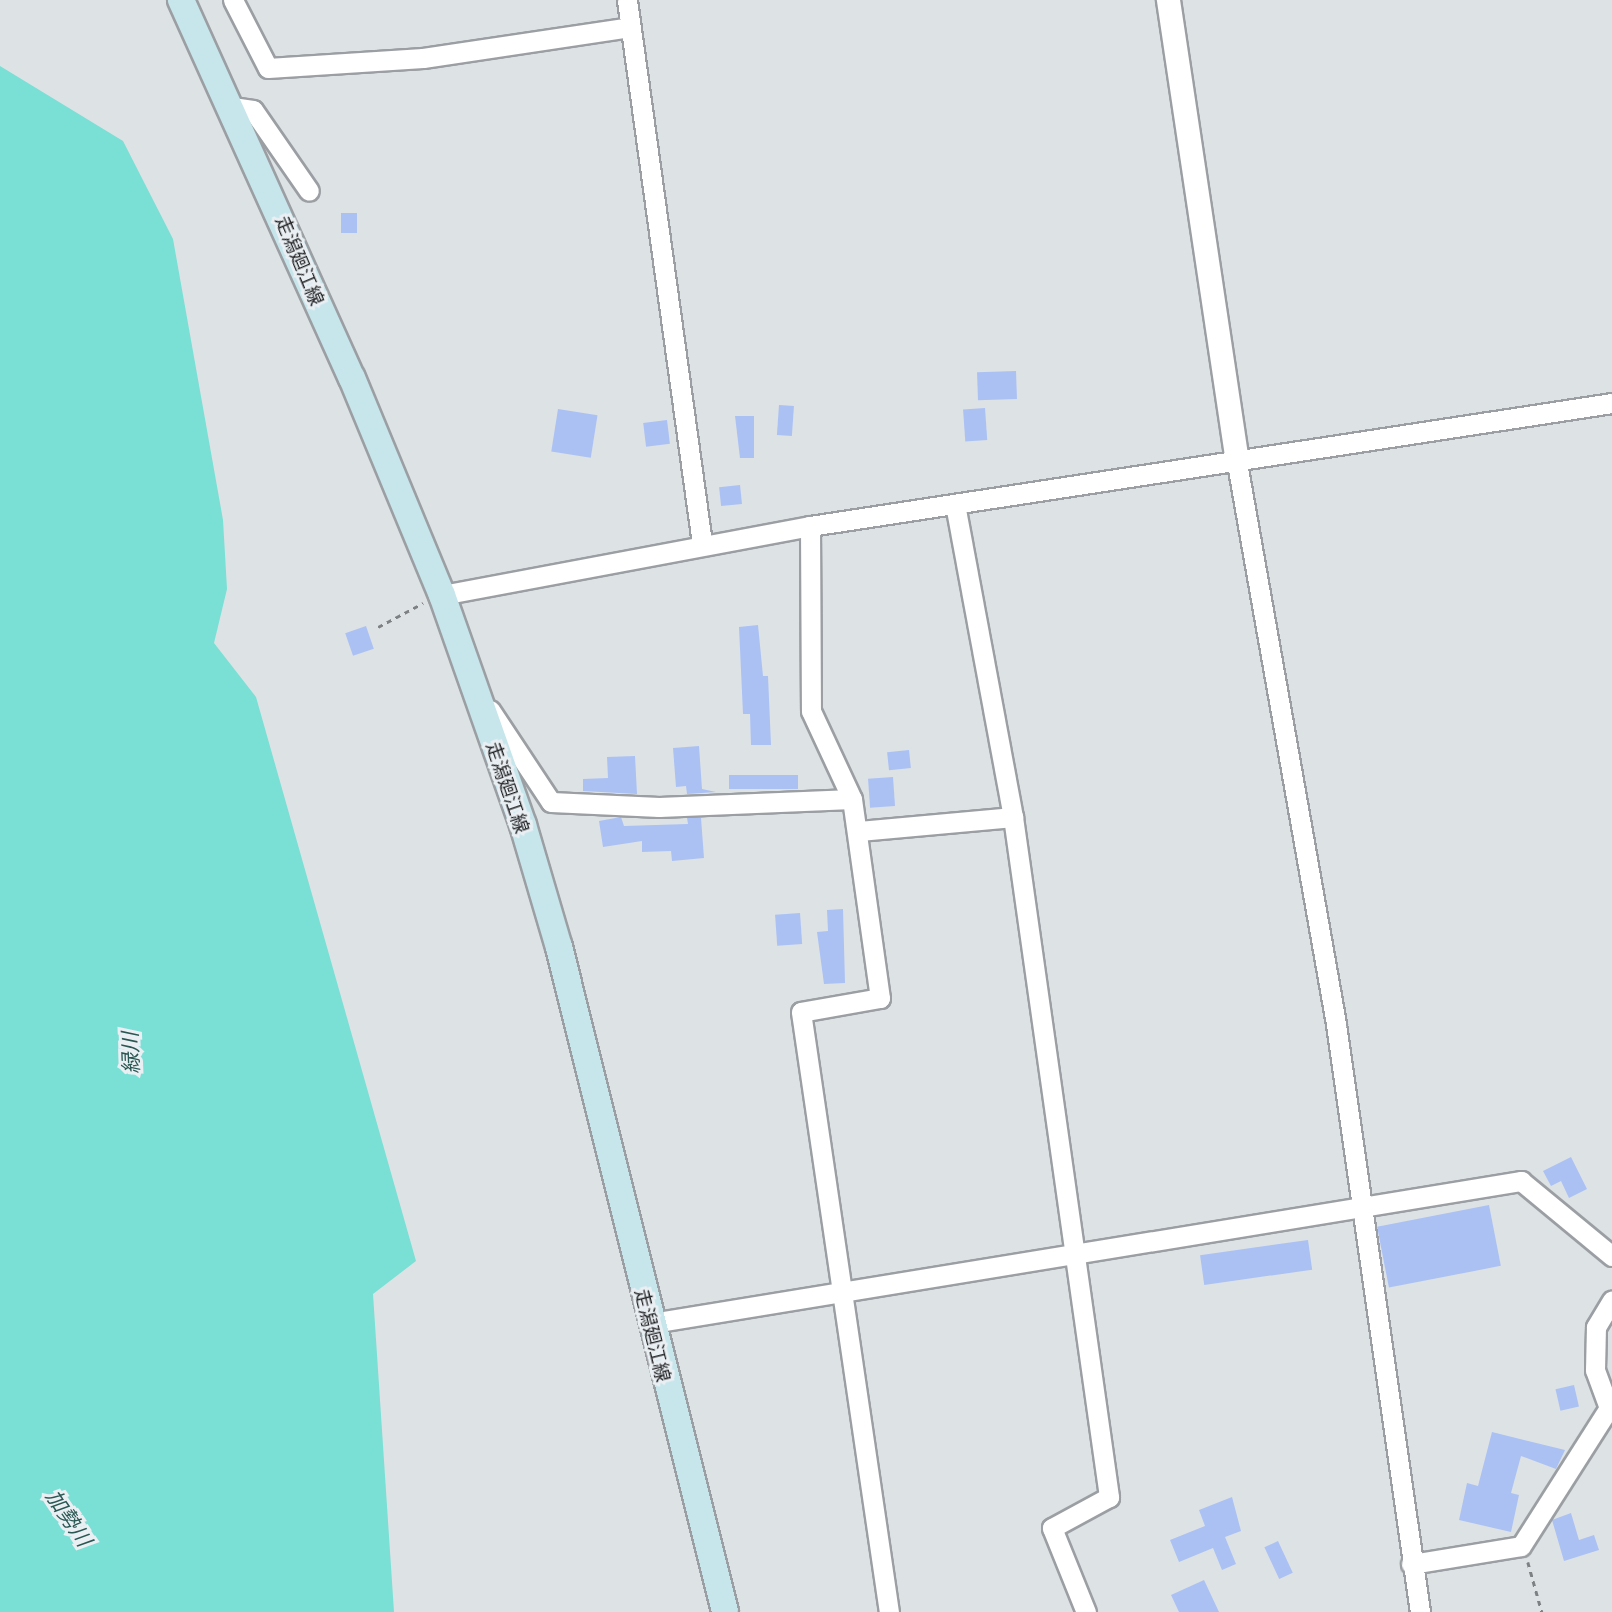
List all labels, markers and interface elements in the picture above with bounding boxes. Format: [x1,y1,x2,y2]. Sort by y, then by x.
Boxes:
street label: 走潟廻江線 [272,212,330,308]
street label: 走潟廻江線 [483,738,535,836]
water label: 緑川 [116,1032,142,1074]
street label: 走潟廻江線 [631,1286,677,1384]
water label: 加勢川 [42,1484,98,1550]

